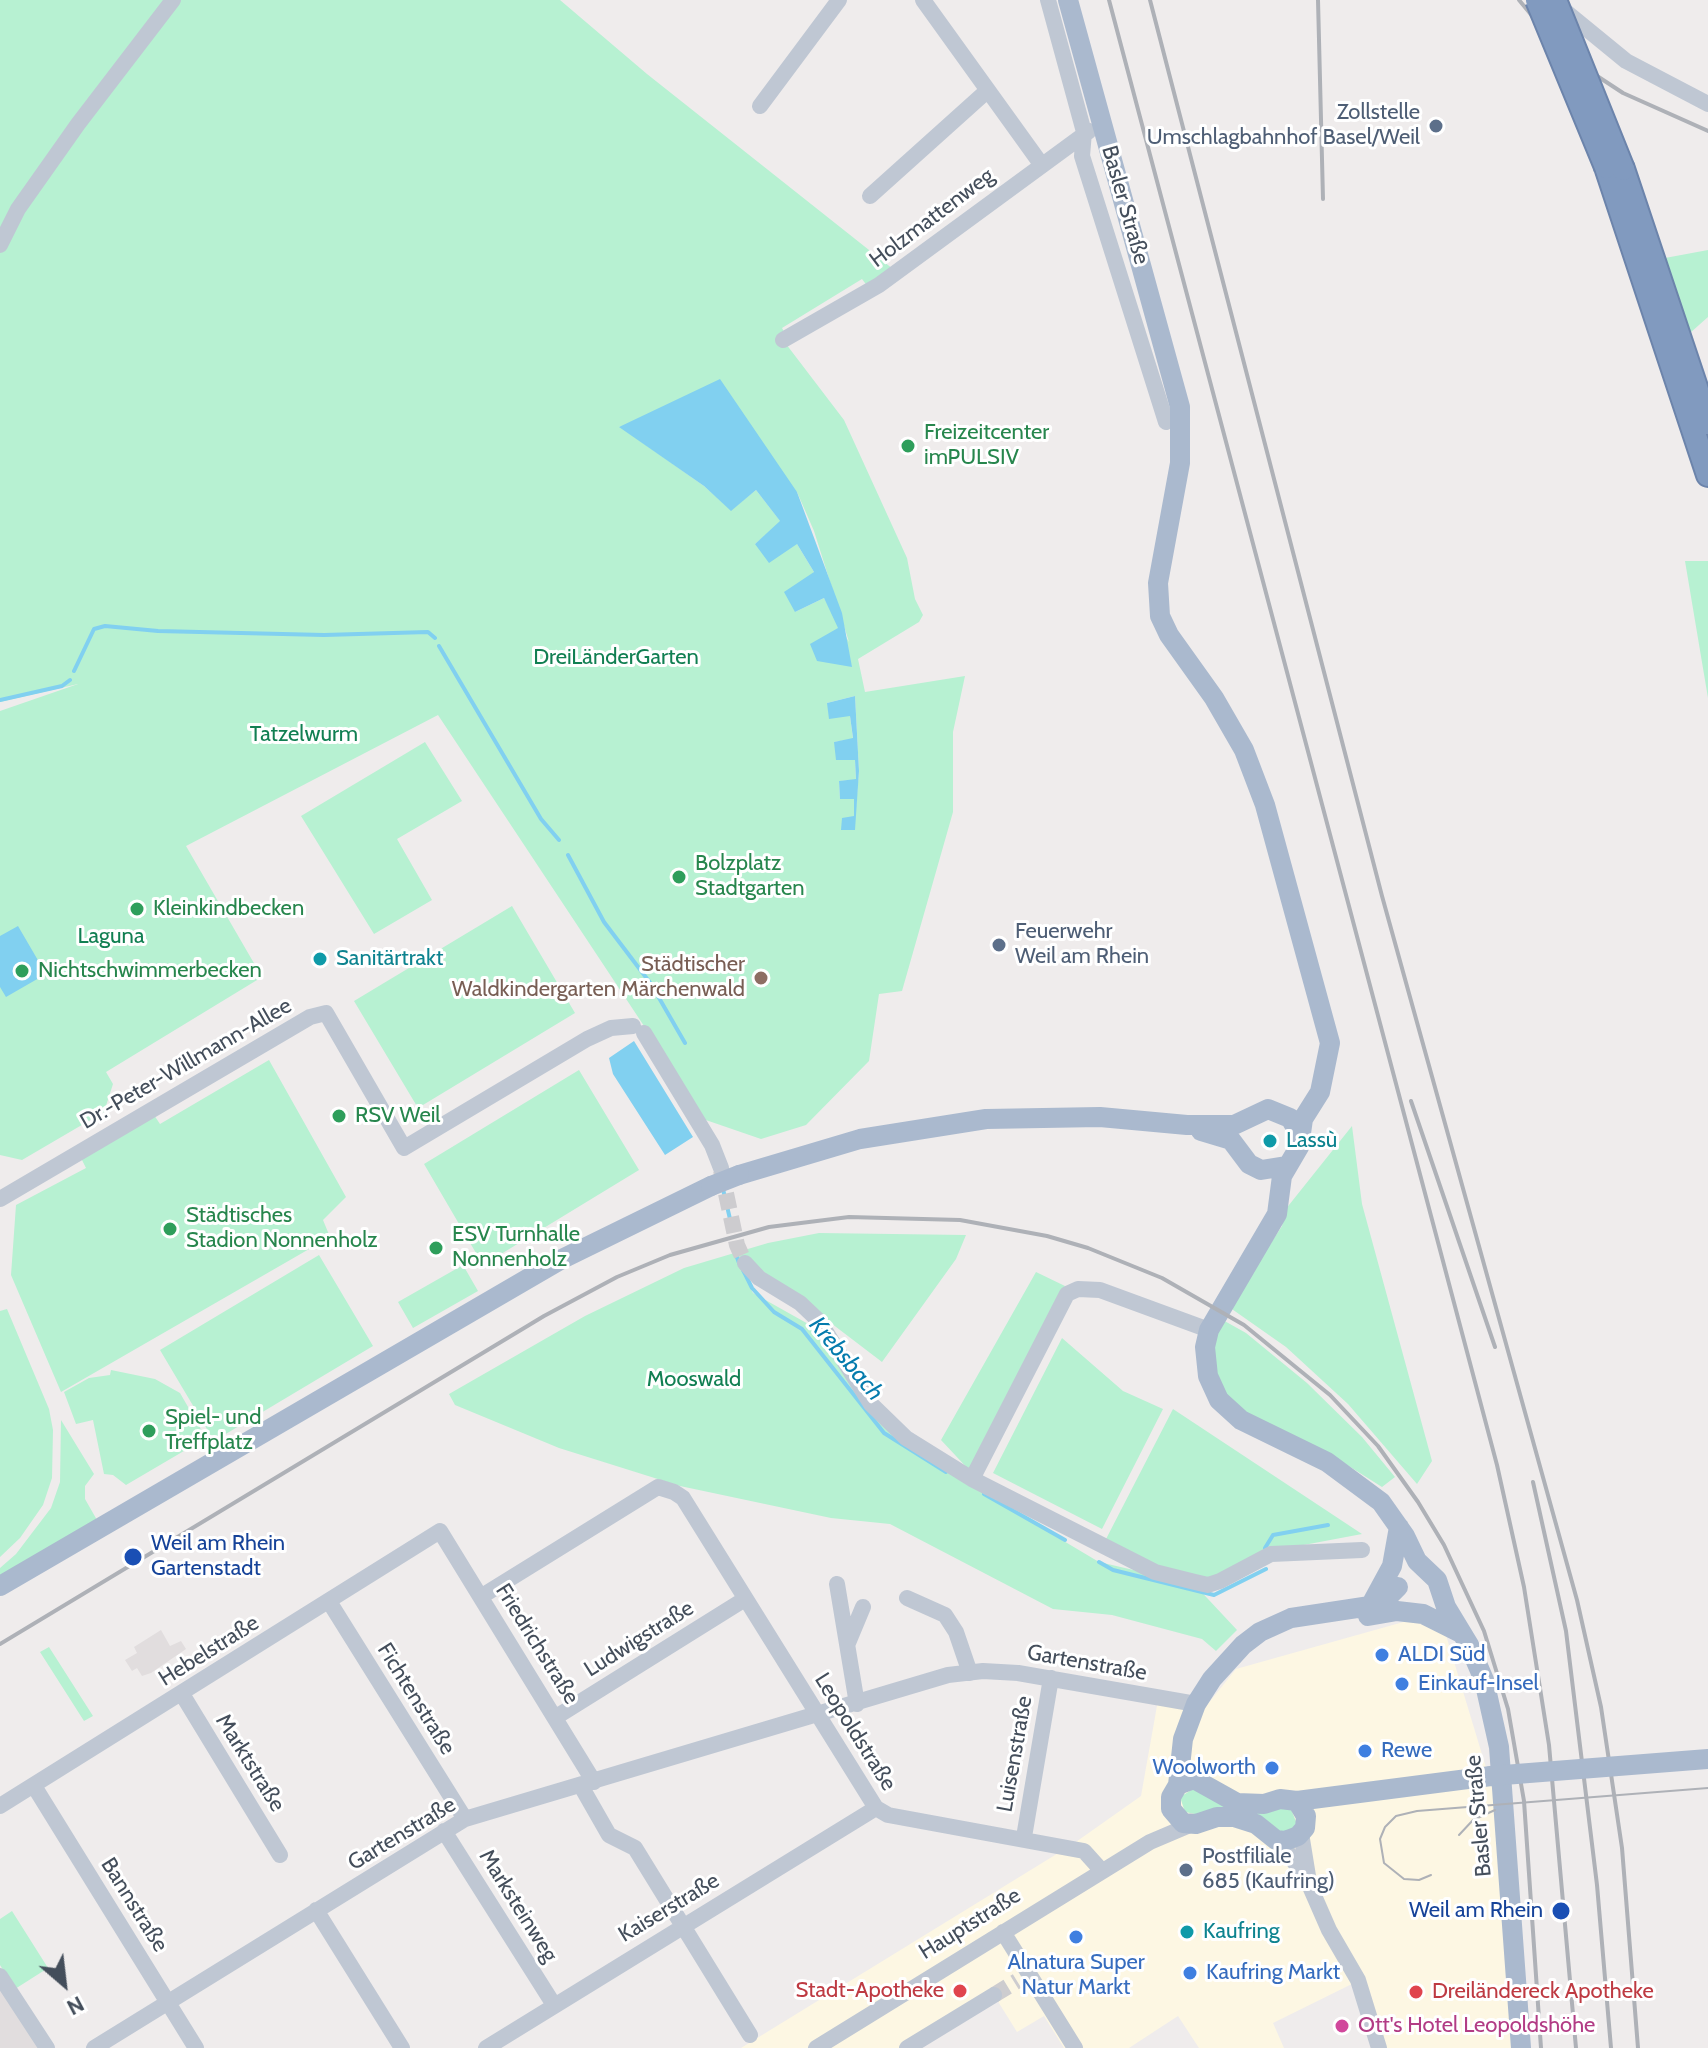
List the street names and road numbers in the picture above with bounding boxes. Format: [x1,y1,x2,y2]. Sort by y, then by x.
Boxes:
street label: Basler Straße [1095,143,1155,267]
street label: Holzmattenweg [865,163,999,273]
street label: Dr.-Peter-Willmann-Allee [76,993,296,1135]
street label: Friedrichstraße [490,1579,584,1709]
street label: Ludwigstraße [579,1595,699,1683]
street label: Hebelstraße [154,1610,264,1692]
street label: Fichtenstraße [371,1638,461,1760]
street label: Gartenstraße [1025,1640,1149,1686]
street label: Leopoldstraße [808,1668,902,1796]
street label: Luisenstraße [992,1694,1038,1814]
street label: Marktstraße [210,1709,290,1817]
street label: Basler Straße [1461,1754,1497,1878]
street label: Gartenstraße [343,1792,461,1876]
street label: Marksteinweg [473,1845,563,1967]
street label: Bannstraße [95,1853,173,1957]
street label: Kaiserstraße [614,1868,724,1948]
street label: Hauptstraße [914,1882,1026,1966]

